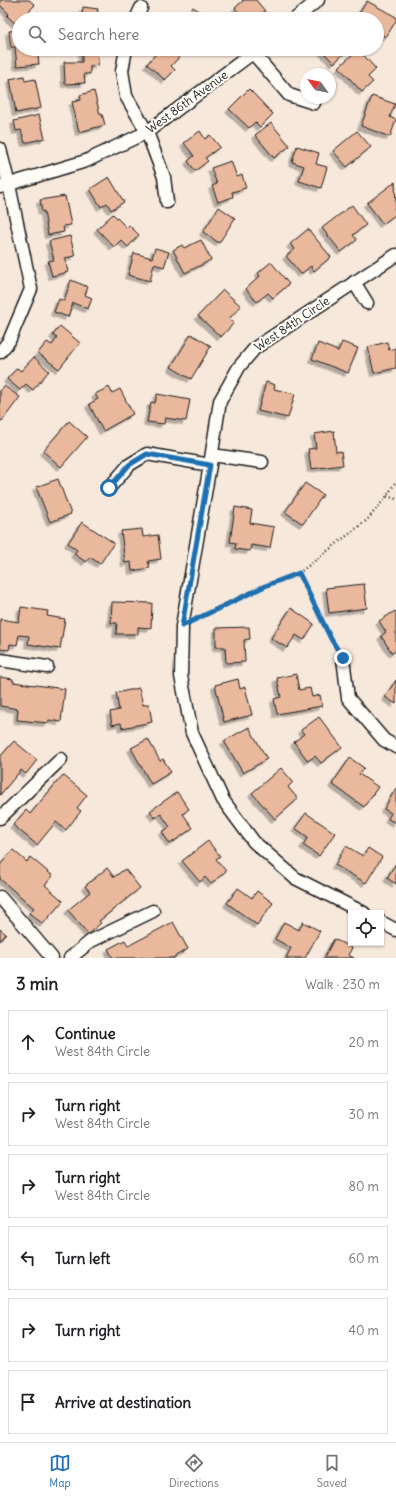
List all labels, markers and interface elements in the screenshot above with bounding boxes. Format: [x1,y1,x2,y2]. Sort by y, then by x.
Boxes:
search box [12,12,384,56]
icon: search [26,23,48,45]
text: Search here [58,25,139,44]
street label: West 86th Avenue [143,67,230,136]
north arrow [300,68,336,104]
street label: West 84th Circle [251,293,332,354]
route start [100,479,118,497]
route end [334,649,352,667]
map controls [348,910,384,946]
button: locate [348,910,384,946]
text: 3 min [16,973,58,995]
text: Walk · 230 m [305,976,380,993]
text: Continue [55,1024,116,1043]
icon: ahead [17,1031,39,1053]
text: 20 m [349,1034,379,1051]
text: West 84th Circle [55,1043,150,1060]
text: Turn right [55,1096,120,1115]
icon: right [17,1103,39,1125]
text: 30 m [349,1106,379,1123]
text: West 84th Circle [55,1115,150,1132]
text: Turn right [55,1168,120,1187]
icon: right [17,1175,39,1197]
text: 80 m [348,1178,379,1195]
text: West 84th Circle [55,1187,150,1204]
icon: left [17,1247,39,1269]
text: Turn left [55,1249,110,1268]
text: 60 m [348,1250,379,1267]
icon: right [17,1319,39,1341]
text: Turn right [55,1321,120,1340]
text: 40 m [348,1322,379,1339]
icon: arrive [17,1391,39,1413]
text: Arrive at destination [55,1393,191,1412]
tab: Map [49,1452,71,1490]
tab: Directions [169,1452,219,1490]
tab: Saved [317,1452,347,1490]

